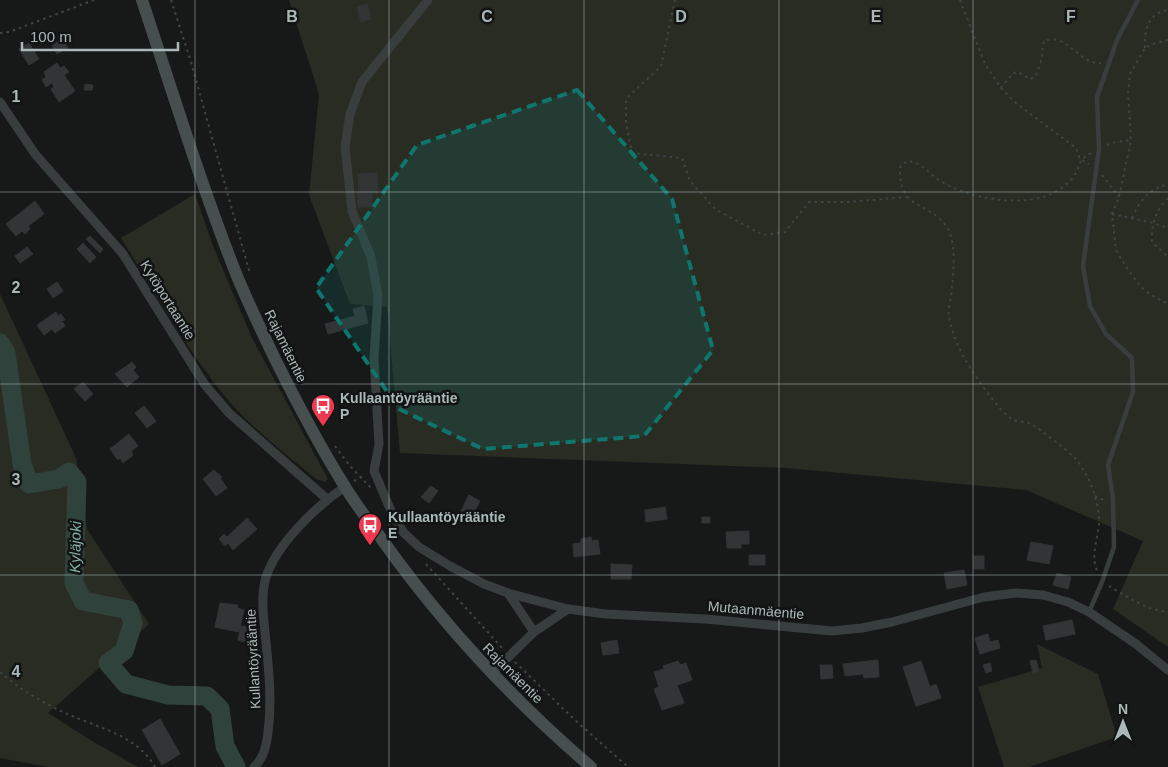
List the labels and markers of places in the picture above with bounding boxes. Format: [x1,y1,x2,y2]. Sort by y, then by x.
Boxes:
place label: Kullaantöyrääntie P [340,390,458,422]
bus stop icon: Kullaantöyrääntie P [310,393,336,427]
place label: Kullaantöyrääntie E [388,509,506,541]
bus stop icon: Kullaantöyrääntie E [357,512,383,546]

